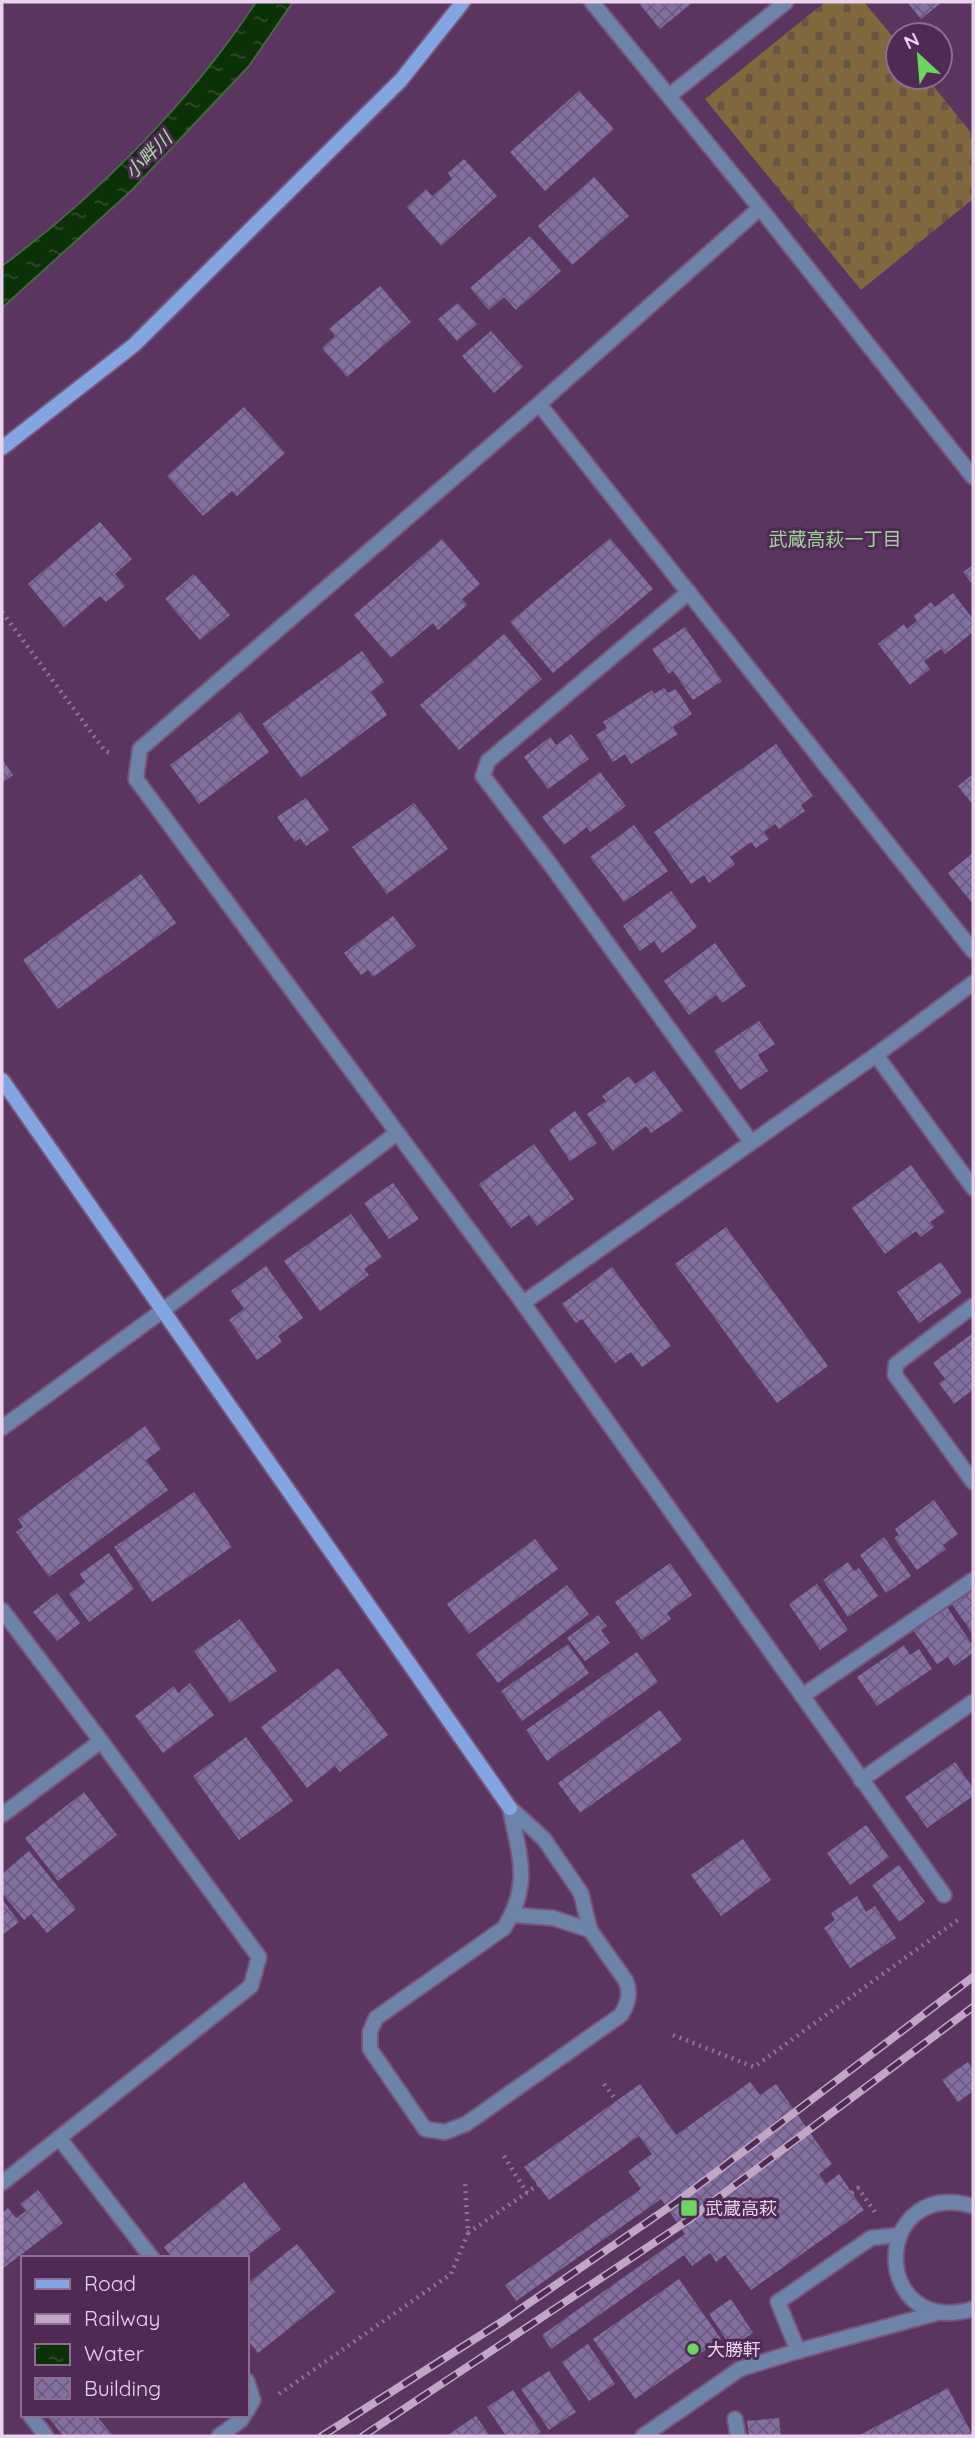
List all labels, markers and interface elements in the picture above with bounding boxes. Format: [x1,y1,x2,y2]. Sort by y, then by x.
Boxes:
north arrow [884,21,954,91]
text: N [900,27,923,55]
water label: 小畔川 [119,125,178,184]
district label: 武蔵高萩一丁目 [768,527,902,551]
place label: 武蔵高萩 [705,2197,777,2220]
marker: 武蔵高萩 [679,2198,699,2218]
legend [21,2256,248,2417]
text: Road [84,2270,136,2296]
text: Railway [84,2305,160,2331]
place label: 大勝軒 [707,2338,761,2361]
text: Water [84,2340,144,2366]
marker: 大勝軒 [685,2341,701,2357]
text: Building [84,2375,161,2401]

